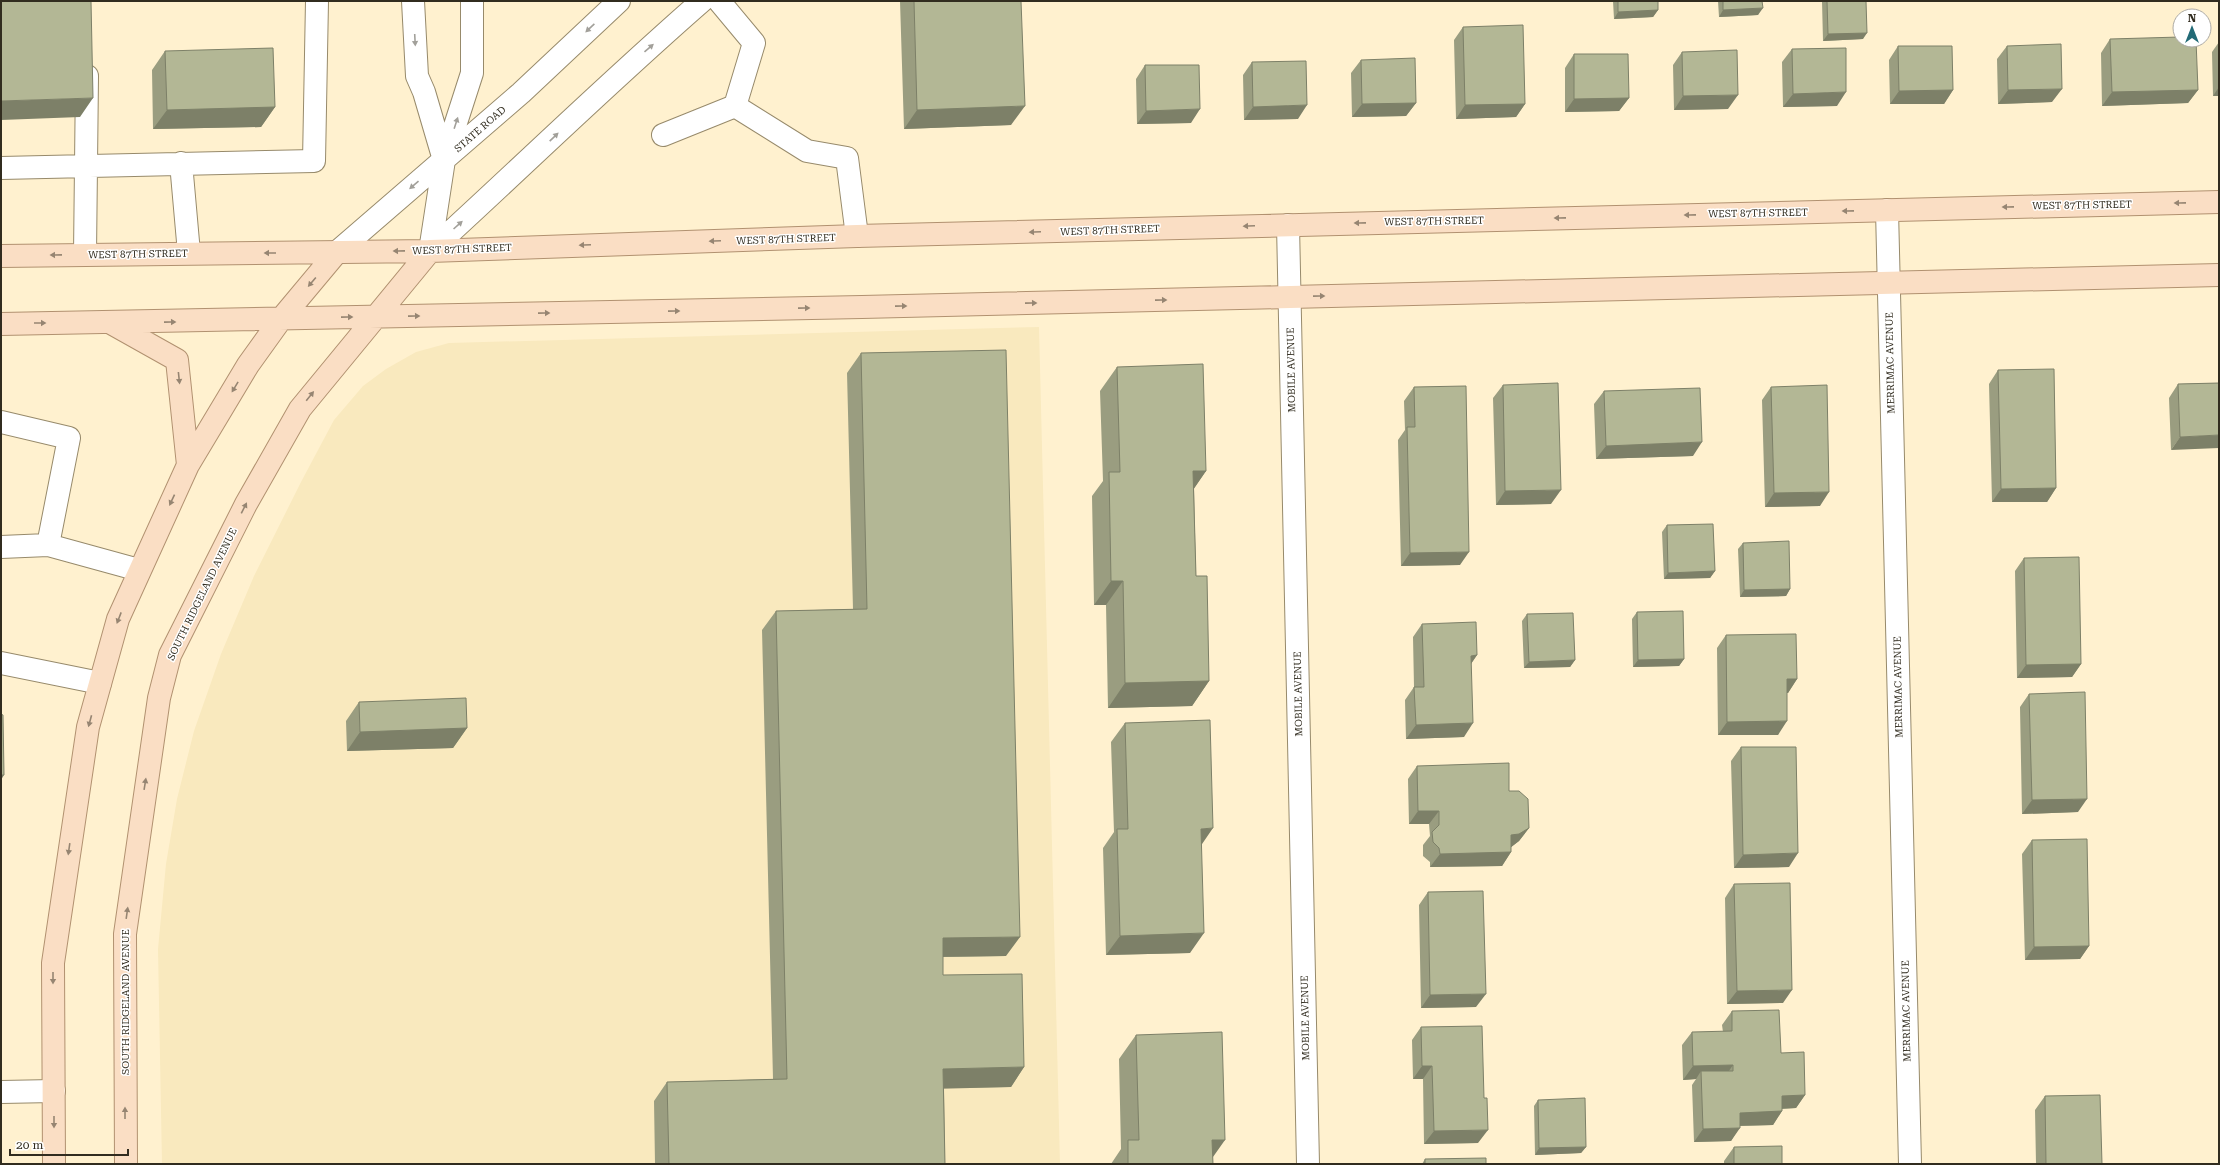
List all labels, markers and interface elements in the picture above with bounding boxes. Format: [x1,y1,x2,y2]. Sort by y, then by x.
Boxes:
north arrow [2172,8,2212,48]
text: N [2188,12,2197,25]
one-way arrow [585,23,595,33]
one-way arrow [411,34,418,46]
one-way arrow [644,43,654,52]
street label: STATE ROAD [452,104,508,154]
one-way arrow [453,116,459,128]
one-way arrow [549,132,559,142]
one-way arrow [409,181,420,190]
street label: WEST 87TH STREET [2032,199,2132,211]
one-way arrow [2173,200,2186,206]
one-way arrow [2001,204,2014,210]
street label: WEST 87TH STREET [1708,207,1808,219]
one-way arrow [1842,207,1854,214]
one-way arrow [1684,211,1696,218]
street label: WEST 87TH STREET [1384,215,1484,227]
one-way arrow [1553,215,1566,221]
one-way arrow [453,220,464,229]
one-way arrow [1353,220,1366,226]
street label: WEST 87TH STREET [1060,223,1160,237]
one-way arrow [1242,223,1255,229]
one-way arrow [1028,229,1041,235]
street label: WEST 87TH STREET [736,232,836,246]
one-way arrow [708,238,721,244]
street label: WEST 87TH STREET [412,242,512,256]
one-way arrow [579,242,591,249]
street label: WEST 87TH STREET [88,248,188,260]
one-way arrow [392,248,405,254]
one-way arrow [263,250,276,256]
one-way arrow [49,252,62,258]
one-way arrow [308,277,317,287]
one-way arrow [1313,293,1326,299]
one-way arrow [1155,297,1168,303]
one-way arrow [1025,300,1038,306]
one-way arrow [895,303,908,309]
one-way arrow [798,305,811,311]
one-way arrow [668,308,681,314]
one-way arrow [538,310,551,316]
one-way arrow [408,312,420,319]
street label: MERRIMAC AVENUE [1884,312,1896,414]
one-way arrow [341,314,354,320]
one-way arrow [164,318,176,325]
one-way arrow [34,320,47,326]
street label: MOBILE AVENUE [1285,327,1297,413]
one-way arrow [176,372,182,384]
one-way arrow [232,381,239,393]
one-way arrow [306,391,315,402]
one-way arrow [169,494,175,506]
one-way arrow [241,502,247,513]
street label: SOUTH RIDGELAND AVENUE [165,526,239,662]
one-way arrow [115,613,121,625]
street label: MERRIMAC AVENUE [1892,636,1904,738]
street label: MOBILE AVENUE [1292,651,1304,737]
one-way arrow [86,714,92,727]
one-way arrow [143,778,149,790]
one-way arrow [66,843,72,855]
one-way arrow [124,907,131,919]
street label: SOUTH RIDGELAND AVENUE [120,929,131,1075]
street label: MERRIMAC AVENUE [1900,960,1912,1062]
one-way arrow [50,972,56,985]
street label: MOBILE AVENUE [1299,975,1311,1061]
one-way arrow [122,1106,128,1119]
one-way arrow [51,1116,57,1129]
scale bar [10,1131,128,1157]
text: 20 m [16,1138,43,1152]

